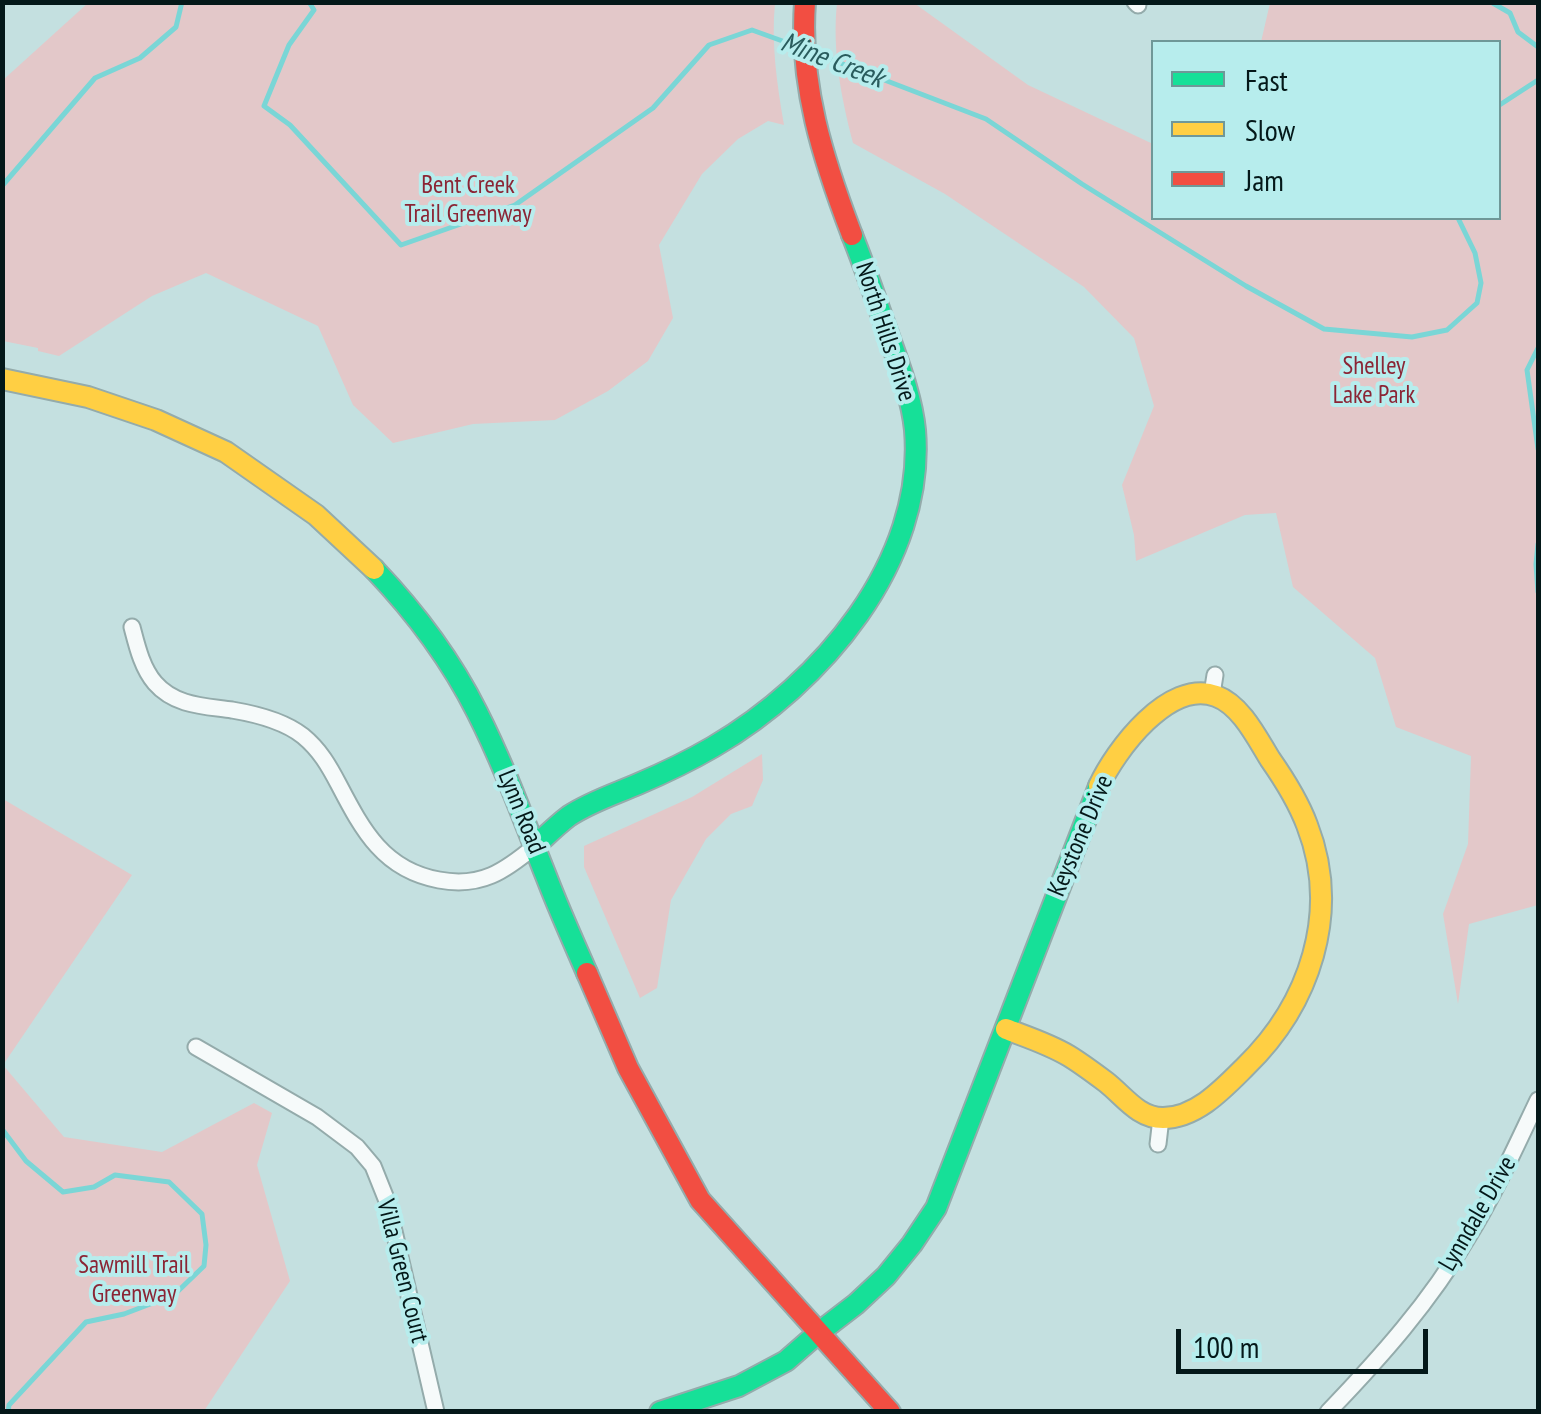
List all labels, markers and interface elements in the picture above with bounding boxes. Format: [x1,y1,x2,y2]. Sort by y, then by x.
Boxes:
water label: Mine Creek [776,26,888,96]
legend [1151,40,1501,220]
text: Fast [1245,60,1288,99]
text: Slow [1245,110,1295,149]
text: Jam [1245,160,1284,199]
park label: Bent Creek Trail Greenway [404,171,532,230]
street label: North Hills Drive [848,259,922,405]
park label: Shelley Lake Park [1333,352,1415,411]
street label: Lynn Road [491,766,551,858]
street label: Keystone Drive [1042,771,1120,901]
street label: Lynndale Drive [1433,1151,1523,1277]
street label: Villa Green Court [370,1196,434,1346]
park label: Sawmill Trail Greenway [78,1251,190,1310]
scale bar [1181,1309,1434,1371]
text: 100 m [1193,1327,1259,1366]

